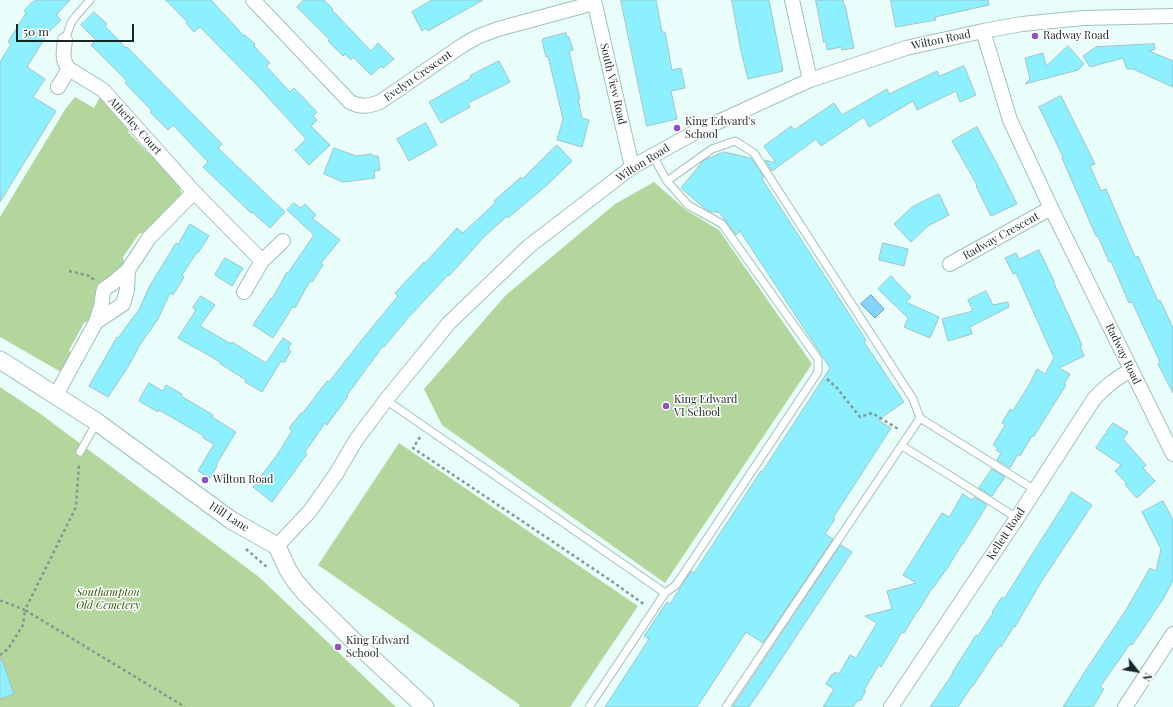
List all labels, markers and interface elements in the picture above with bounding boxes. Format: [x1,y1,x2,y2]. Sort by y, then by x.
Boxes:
scale bar [18,16,136,42]
text: 50 m [23,23,49,39]
street label: Wilton Road [910,27,972,53]
place label: Radway Road [1043,29,1109,43]
marker: Radway Road [1030,31,1040,41]
street label: South View Road [597,42,629,126]
street label: Evelyn Crescent [382,48,454,104]
street label: Atherley Court [106,94,164,158]
place label: King Edward's School [685,115,755,141]
marker: King Edward's School [672,123,682,133]
street label: Wilton Road [614,141,672,185]
street label: Radway Crescent [961,210,1041,262]
street label: Radway Road [1103,321,1143,387]
place label: King Edward VI School [674,393,737,419]
marker: King Edward VI School [661,401,671,411]
place label: Wilton Road [213,473,273,487]
marker: Wilton Road [200,475,210,485]
street label: Hill Lane [207,499,251,535]
street label: Kellett Road [984,505,1028,563]
park label: Southampton Old Cemetery [76,586,140,612]
place label: King Edward School [346,634,409,660]
marker: King Edward School [333,642,343,652]
north arrow [1117,651,1157,691]
text: N [1139,670,1156,685]

